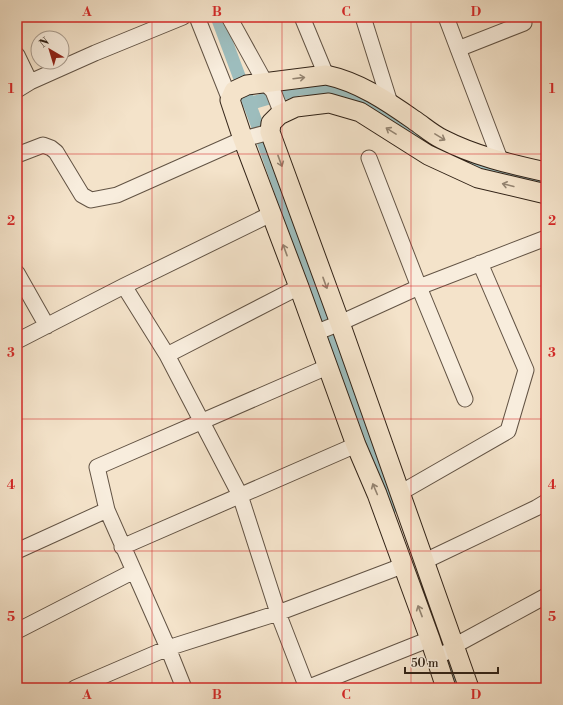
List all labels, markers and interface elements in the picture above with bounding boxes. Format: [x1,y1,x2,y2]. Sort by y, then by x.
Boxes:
text: A [81,4,92,20]
text: B [212,4,222,20]
text: C [341,4,351,20]
text: D [471,4,481,20]
north arrow [30,30,70,70]
text: N [37,35,52,51]
one-way arrow [292,74,305,82]
text: 1 [8,81,15,97]
text: 1 [549,81,556,97]
one-way arrow [385,127,397,135]
one-way arrow [434,134,446,142]
one-way arrow [277,155,285,167]
one-way arrow [502,181,515,189]
text: 2 [7,213,15,229]
text: 2 [548,213,556,229]
one-way arrow [280,244,288,256]
one-way arrow [322,277,330,289]
text: 3 [7,345,15,361]
text: 3 [548,345,556,361]
text: 4 [7,477,16,493]
text: 4 [548,477,557,493]
one-way arrow [370,484,378,496]
one-way arrow [415,606,423,618]
text: 5 [7,609,15,625]
text: 5 [548,609,556,625]
scale bar [405,649,498,675]
text: 50 m [411,656,439,671]
text: A [81,687,92,703]
text: B [212,687,222,703]
text: C [341,687,351,703]
text: D [471,687,481,703]

